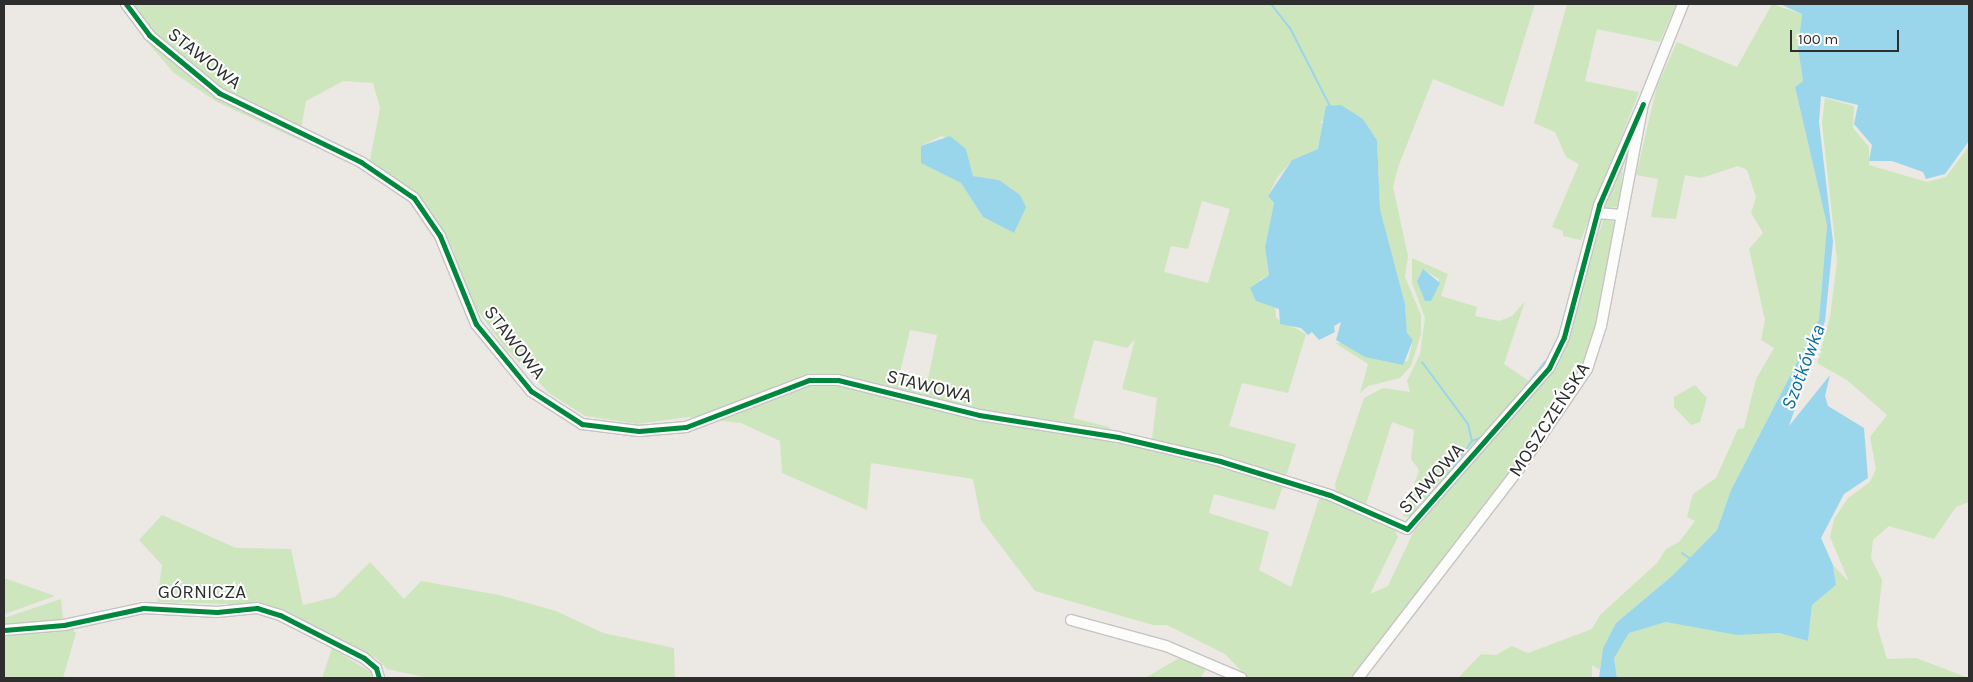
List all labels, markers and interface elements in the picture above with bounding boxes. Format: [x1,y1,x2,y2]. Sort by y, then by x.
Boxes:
scale bar [1793,20,1902,52]
street label: STAWOWA [163,23,245,95]
text: 100 m [1798,30,1838,48]
street label: STAWOWA [478,302,550,384]
water label: Szotkówka [1776,321,1830,413]
street label: MOSZCZEŃSKA [1505,359,1595,481]
street label: STAWOWA [884,365,974,409]
street label: STAWOWA [1394,439,1470,519]
street label: GÓRNICZA [158,582,246,604]

